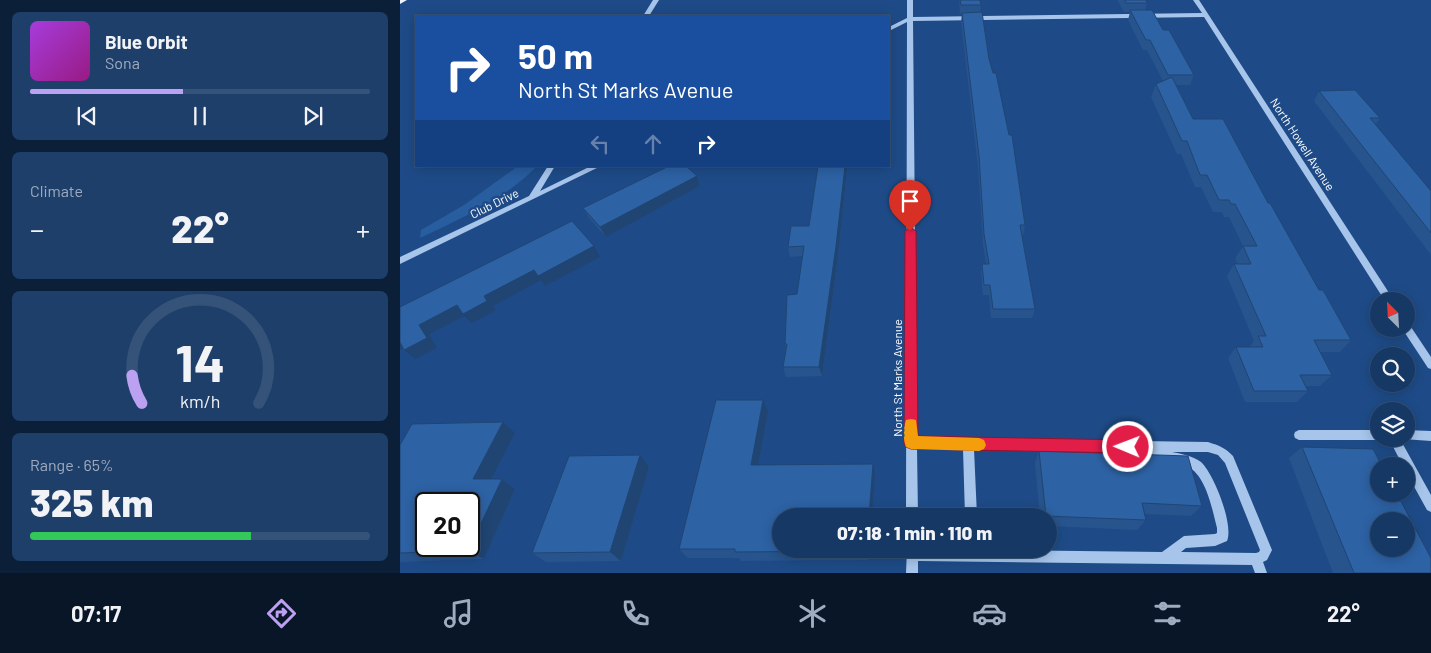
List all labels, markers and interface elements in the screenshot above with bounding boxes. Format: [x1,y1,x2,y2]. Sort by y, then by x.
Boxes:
text: Blue Orbit [105,30,188,53]
text: 50 m [518,34,593,76]
icon: right [435,35,500,100]
text: Sona [105,53,140,72]
text: North St Marks Avenue [518,76,734,102]
street label: North Howell Avenue [1268,95,1338,193]
icon: previous [73,102,101,130]
icon: pause [186,102,214,130]
icon: next [299,102,327,130]
icon: left [586,130,614,158]
icon: ahead [639,130,667,158]
icon: right [692,130,720,158]
pin [889,180,931,231]
text: Climate [30,181,83,200]
street label: Club Drive [467,185,521,221]
icon: arrive [896,187,924,215]
text: 22° [171,205,229,251]
text: − [30,212,44,246]
text: + [356,212,370,246]
north arrow [1370,292,1415,338]
map controls [1370,292,1415,557]
street label: North St Marks Avenue [890,319,904,437]
text: 14 [175,330,225,392]
button: search [1370,347,1415,392]
text: km/h [180,390,220,412]
button: layers [1370,402,1415,447]
position arrow [1101,420,1153,472]
text: Range · 65% [30,455,113,474]
button: + [1370,457,1415,502]
text: 325 km [30,479,153,525]
speed limit sign: 20 [415,492,480,557]
button: − [1370,512,1415,557]
text: 07:18 · 1 min · 110 m [837,521,992,544]
icon: directions [264,596,299,631]
icon: music [441,596,476,631]
icon: phone [618,596,653,631]
icon: climate [795,596,830,631]
icon: car [972,596,1007,631]
icon: filters [1150,596,1185,631]
text: 07:17 [71,600,121,626]
text: 22° [1327,600,1360,626]

